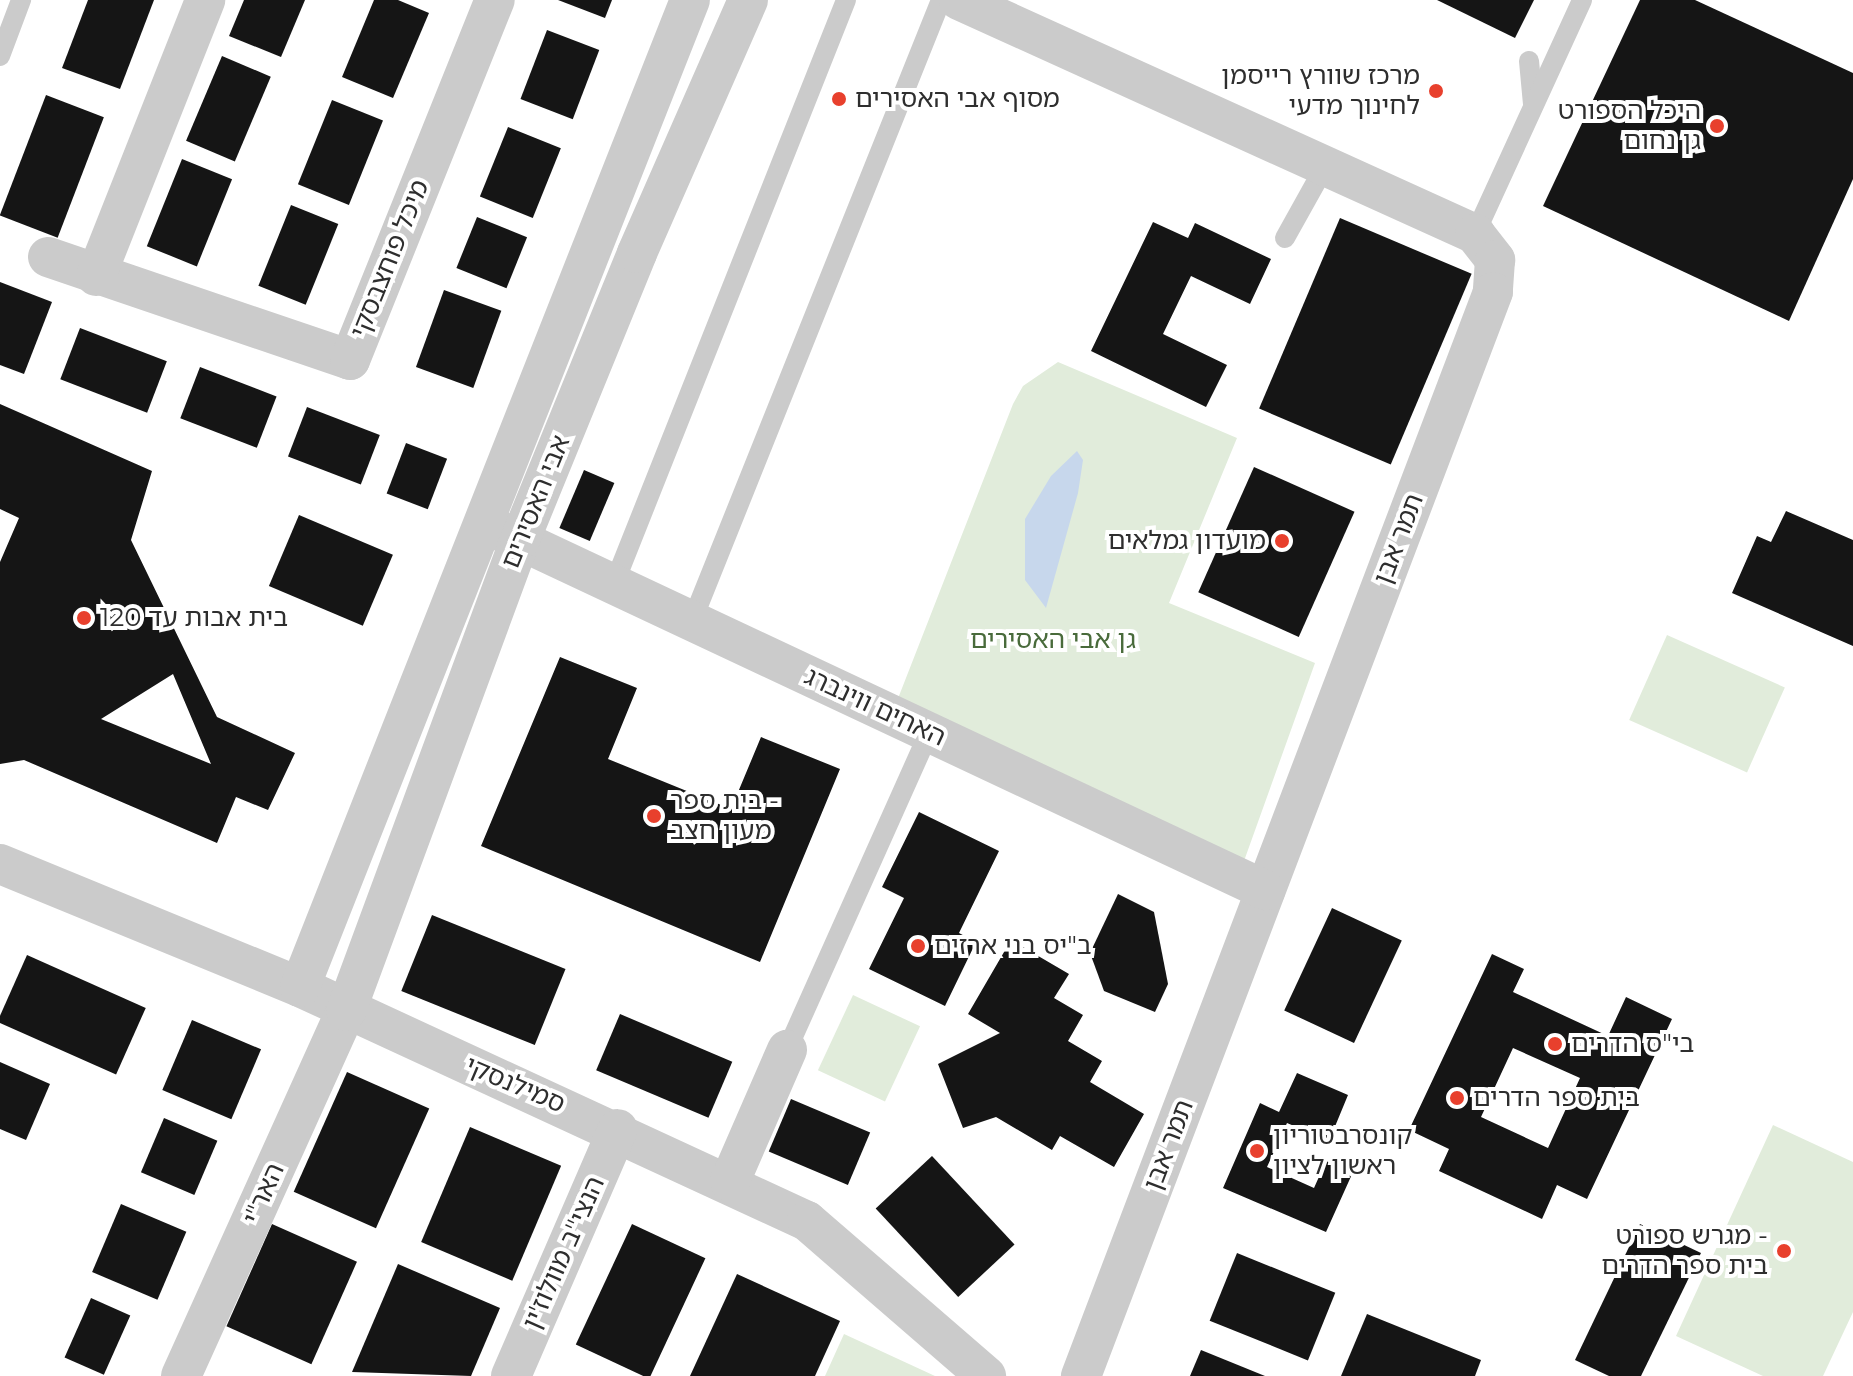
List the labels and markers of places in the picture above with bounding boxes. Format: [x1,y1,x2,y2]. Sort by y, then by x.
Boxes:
place label: מרכז שוורץ רייסמן לחינוך מדעי [1221,60,1420,122]
marker: מרכז שוורץ רייסמן לחינוך מדעי [1427,82,1445,100]
place label: מסוף אבי האסירים [855,83,1060,115]
marker: מסוף אבי האסירים [830,90,848,108]
place label: היכל הספורט גן נחום [1558,95,1701,156]
marker: היכל הספורט גן נחום [1708,117,1726,135]
place label: מועדון גמלאים [1108,525,1266,557]
marker: מועדון גמלאים [1273,532,1291,550]
place label: בית אבות עד 120 [100,602,288,634]
marker: בית אבות עד 120 [75,609,93,627]
place label: בית ספר - מעון חצב [670,785,779,846]
marker: בית ספר - מעון חצב [645,807,663,825]
place label: ב"יס בני ארזים [934,930,1092,962]
marker: ב"יס בני ארזים [909,937,927,955]
place label: בי"ס הדרים [1571,1028,1694,1060]
marker: בי"ס הדרים [1546,1035,1564,1053]
place label: בית ספר הדרים [1473,1082,1640,1114]
marker: בית ספר הדרים [1448,1089,1466,1107]
place label: קונסרבטוריון ראשון לציון [1273,1120,1413,1182]
marker: קונסרבטוריון ראשון לציון [1248,1142,1266,1160]
place label: מגרש ספורט - בית ספר הדרים [1601,1220,1768,1282]
marker: מגרש ספורט - בית ספר הדרים [1775,1242,1793,1260]

